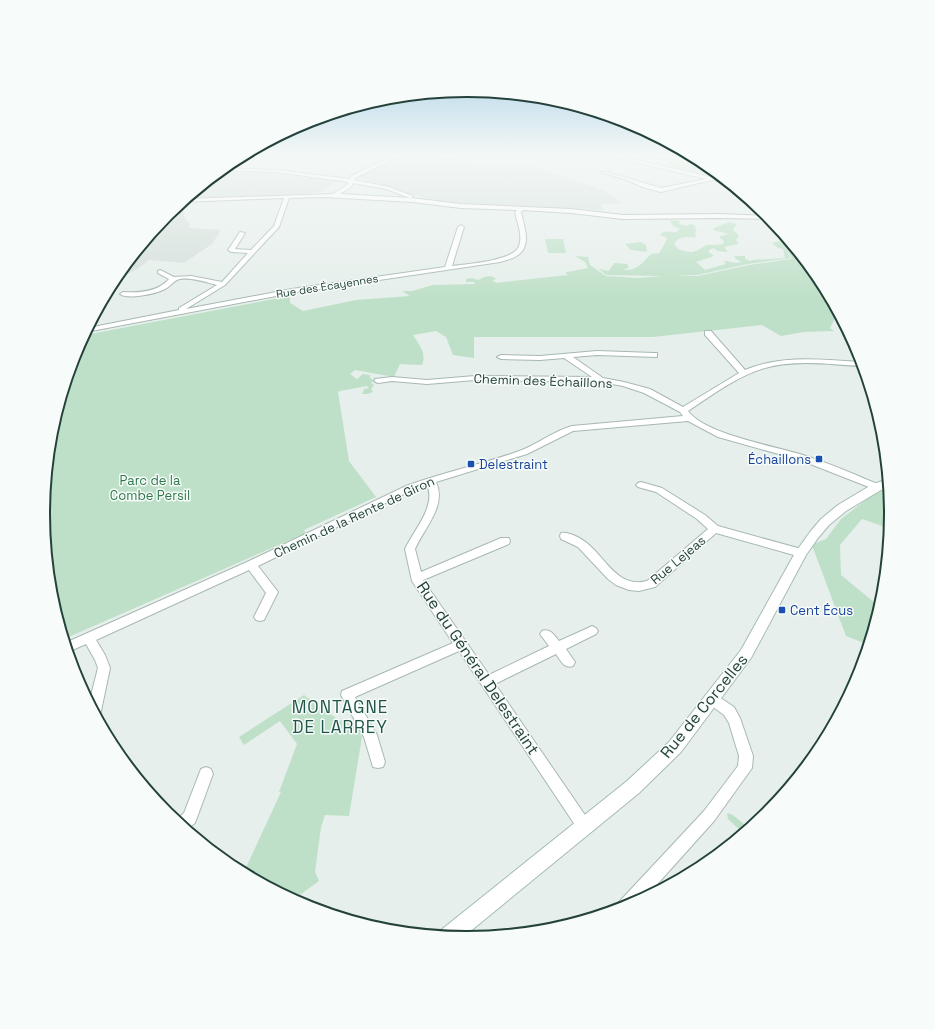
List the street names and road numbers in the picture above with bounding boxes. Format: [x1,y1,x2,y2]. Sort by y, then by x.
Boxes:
street label: Rue des Écayennes [275,271,379,301]
street label: Chemin des Échaillons [473,370,613,392]
street label: Chemin de la Rente de Giron [271,472,437,562]
street label: Rue Lejeas [647,532,709,588]
street label: Rue du Général Delestraint [412,577,544,759]
street label: Rue de Corcelles [656,650,752,762]

